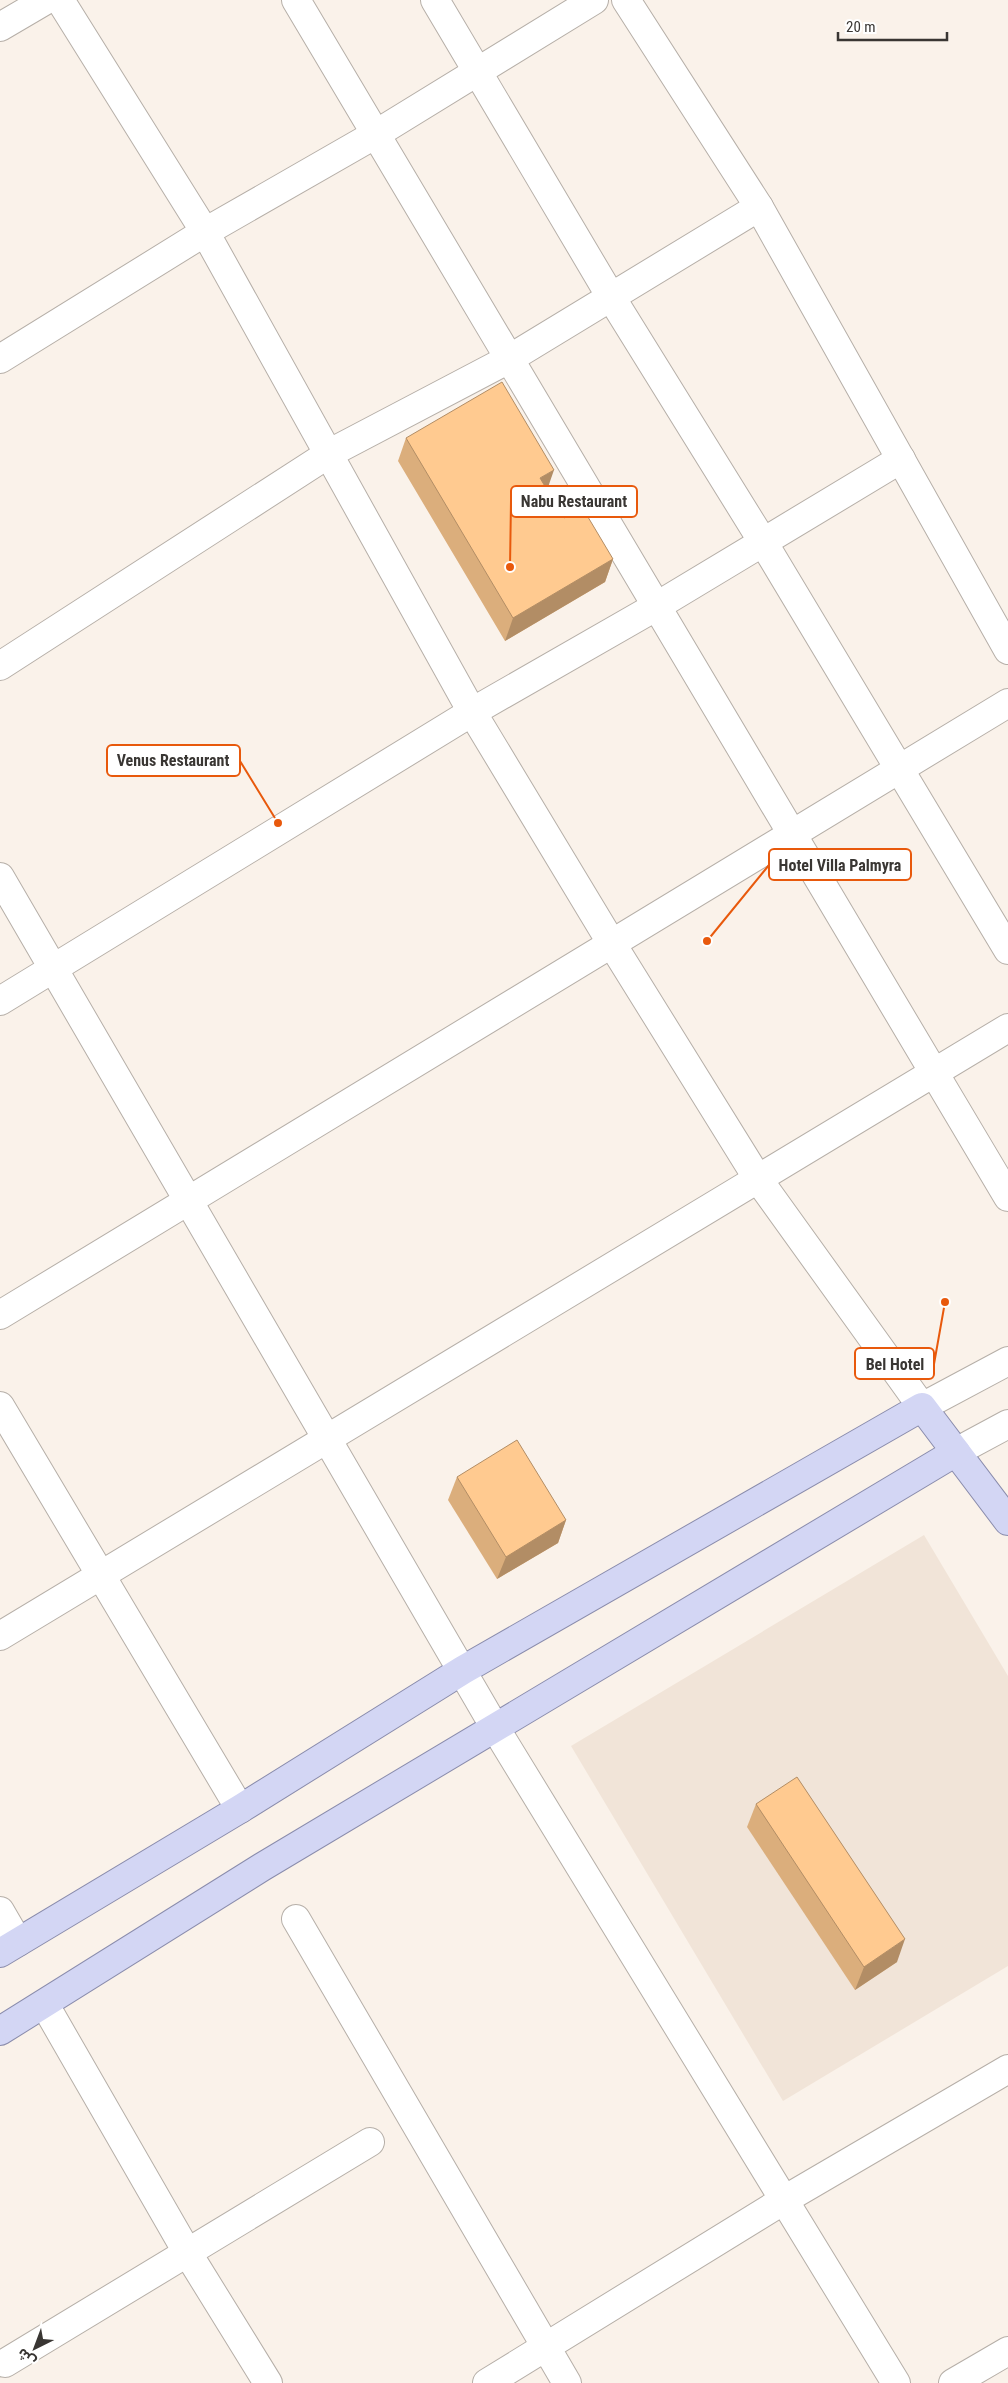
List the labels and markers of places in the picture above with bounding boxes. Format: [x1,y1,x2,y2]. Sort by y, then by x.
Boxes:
callout: Nabu Restaurant [511,486,637,517]
callout: Venus Restaurant [107,745,240,776]
callout: Hotel Villa Palmyra [769,849,911,880]
callout: Bel Hotel [855,1348,934,1379]

